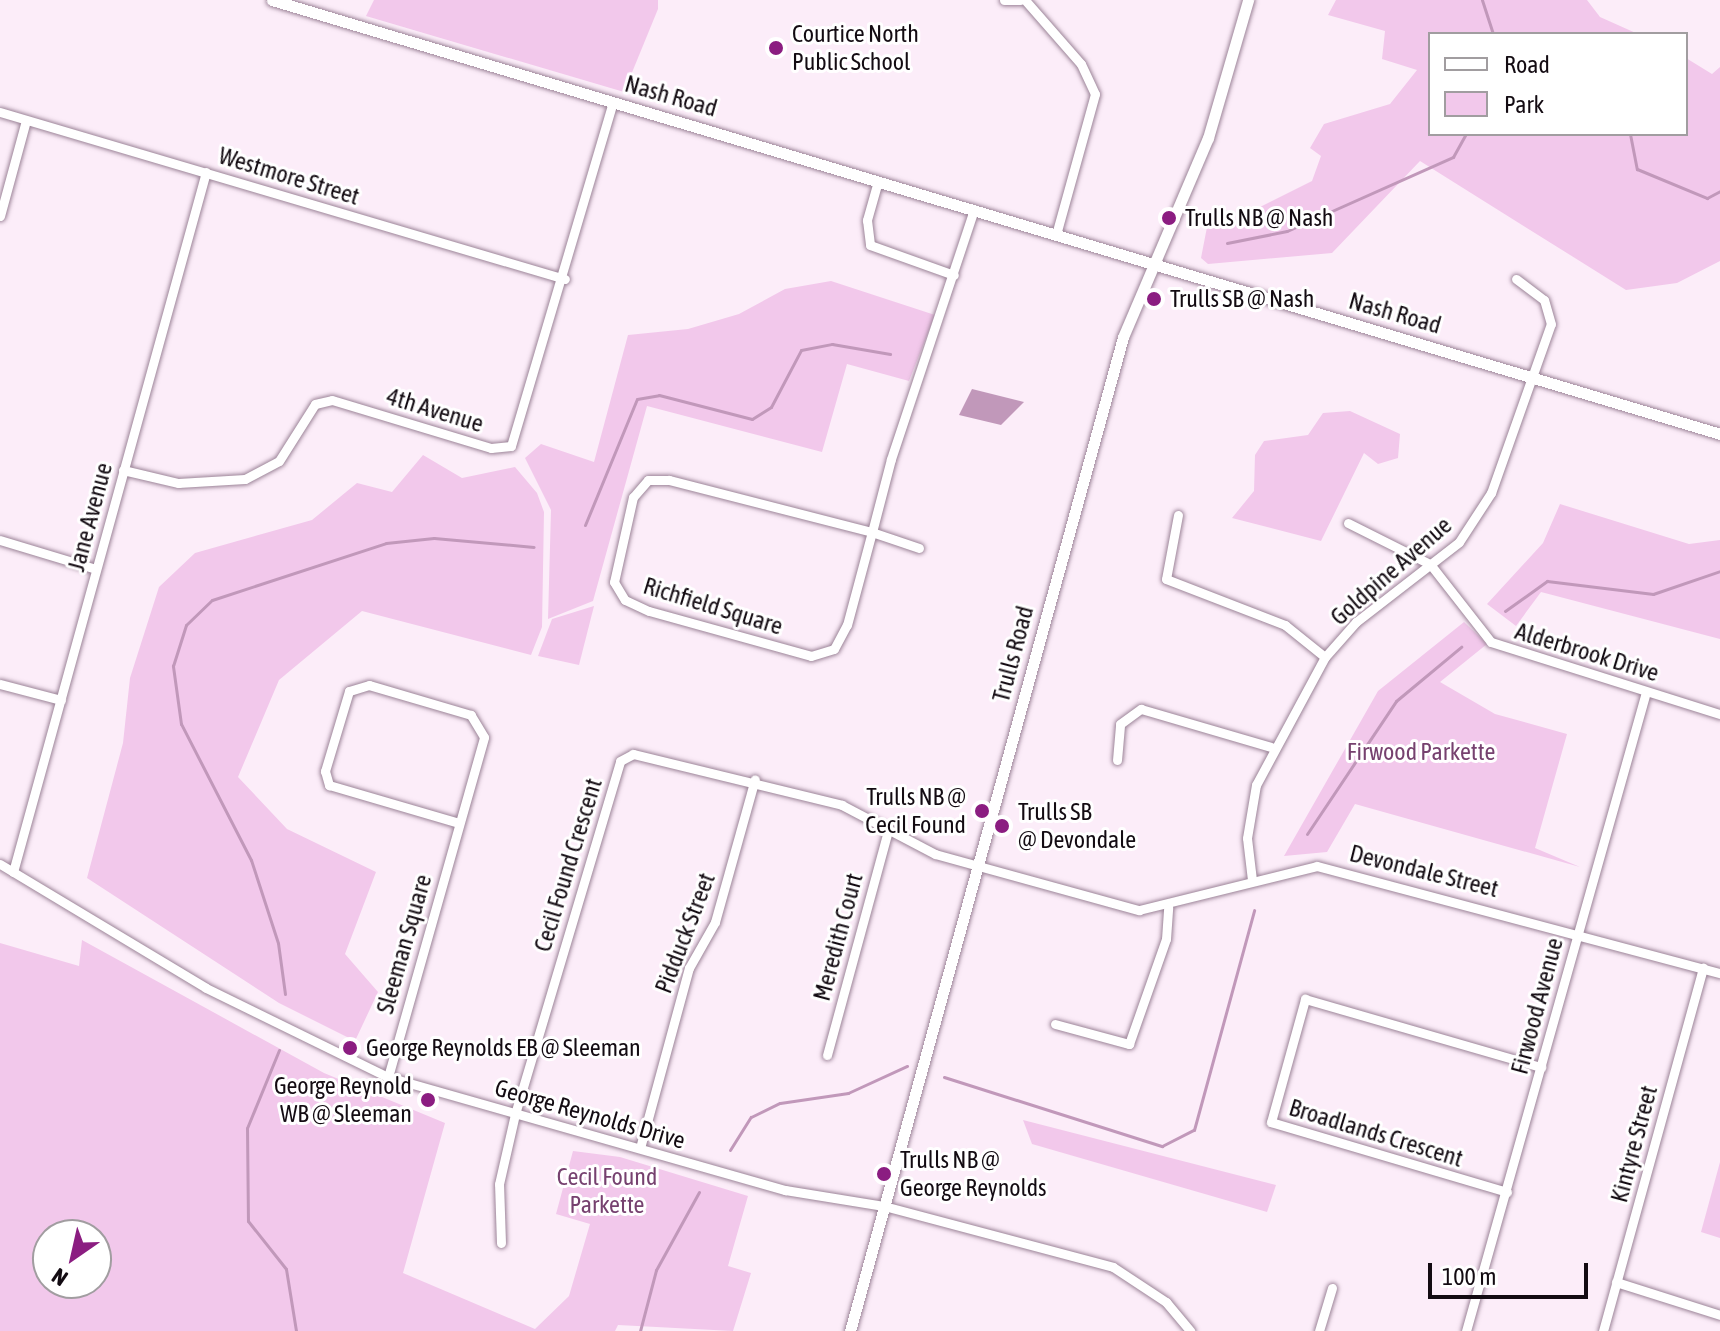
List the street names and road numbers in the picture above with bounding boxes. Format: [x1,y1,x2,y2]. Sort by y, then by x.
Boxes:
street label: Nash Road [622,69,720,123]
street label: Westmore Street [215,141,363,211]
street label: Nash Road [1346,286,1444,340]
street label: 4th Avenue [383,382,487,438]
street label: Jane Avenue [62,460,118,574]
street label: Goldpine Avenue [1325,511,1457,631]
street label: Richfield Square [640,571,786,641]
street label: Trulls Road [986,603,1040,705]
street label: Alderbrook Drive [1512,616,1662,688]
street label: Cecil Found Crescent [528,775,608,955]
street label: Devondale Street [1347,839,1501,903]
street label: Pidduck Street [649,869,721,997]
street label: Meredith Court [807,870,869,1004]
street label: Sleeman Square [370,871,438,1017]
street label: Firwood Avenue [1505,935,1569,1077]
street label: George Reynolds Drive [492,1073,688,1155]
street label: Kintyre Street [1605,1082,1663,1206]
street label: Broadlands Crescent [1286,1093,1466,1173]

